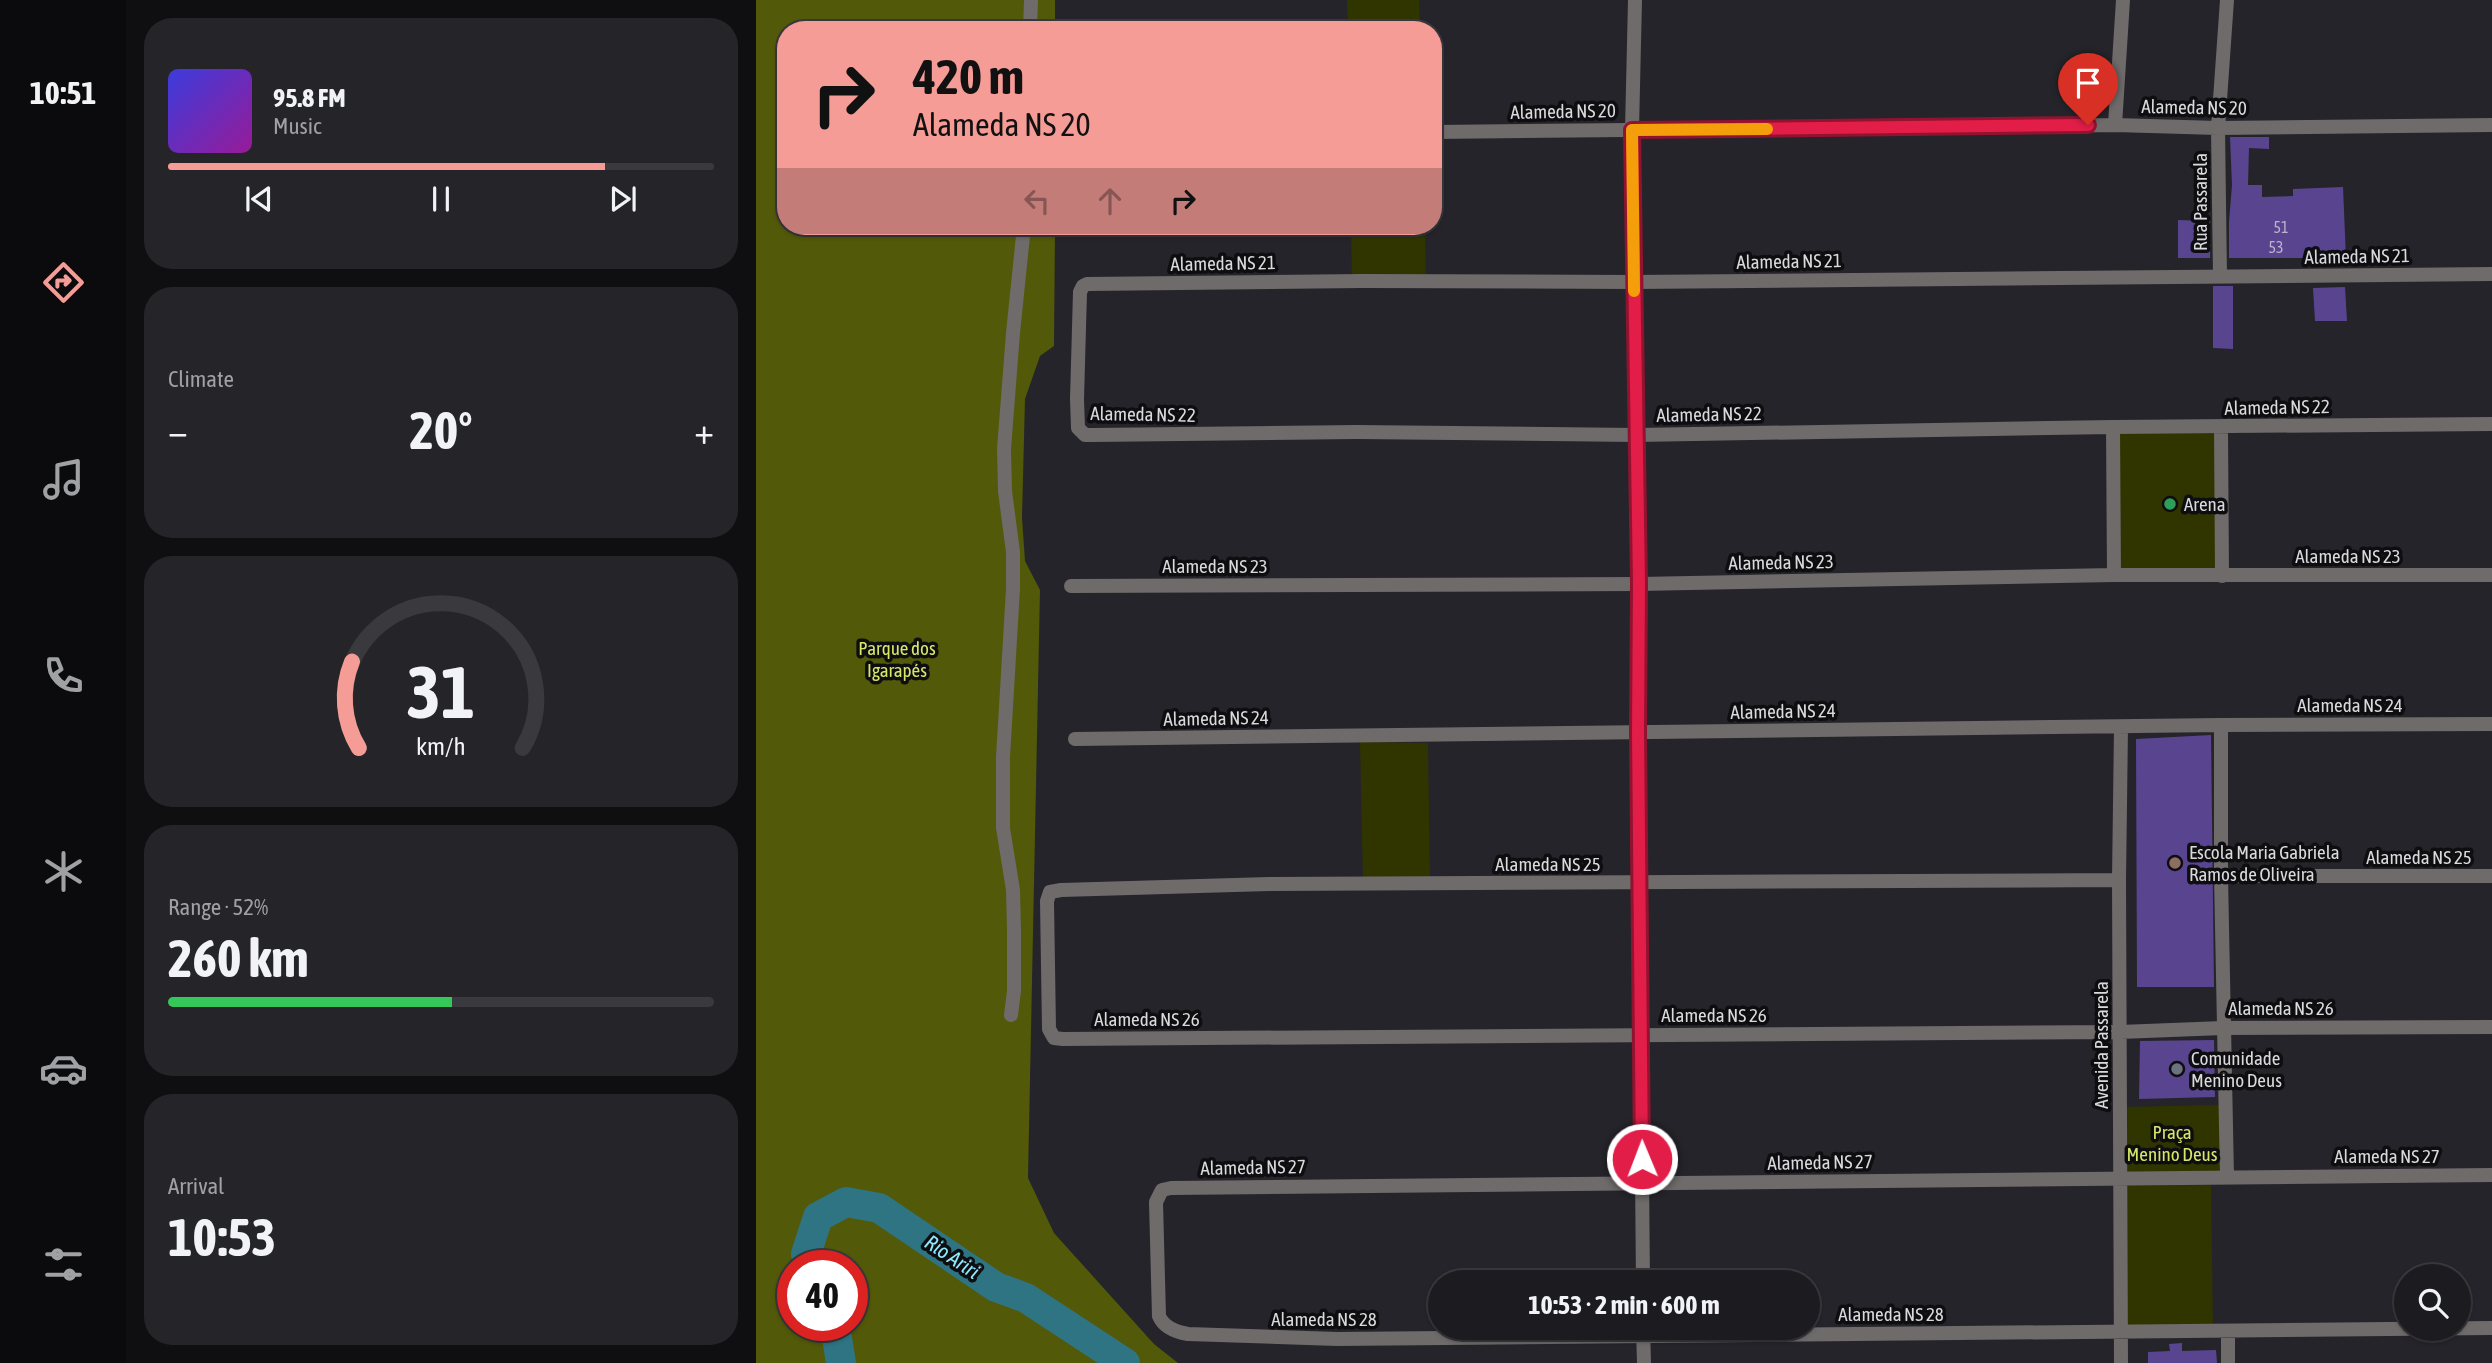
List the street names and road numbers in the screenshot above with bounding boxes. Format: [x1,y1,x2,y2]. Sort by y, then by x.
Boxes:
street label: Alameda NS 20 [2141,95,2247,119]
street label: Alameda NS 20 [1510,99,1616,123]
street label: Rua Passarela [2189,153,2211,251]
street label: Alameda NS 21 [2304,244,2410,268]
street label: Alameda NS 21 [1736,249,1842,273]
street label: Alameda NS 21 [1170,251,1276,275]
street label: Alameda NS 22 [2224,395,2330,419]
street label: Alameda NS 22 [1090,402,1196,426]
street label: Alameda NS 22 [1656,402,1762,426]
street label: Alameda NS 23 [2295,545,2401,567]
street label: Alameda NS 23 [1728,550,1834,574]
street label: Alameda NS 23 [1162,555,1268,577]
street label: Alameda NS 24 [2297,694,2403,716]
street label: Alameda NS 24 [1730,699,1836,723]
street label: Alameda NS 24 [1163,706,1269,730]
street label: Alameda NS 25 [2366,846,2472,868]
street label: Alameda NS 25 [1495,853,1601,875]
street label: Avenida Passarela [2090,981,2112,1109]
street label: Alameda NS 26 [2228,997,2334,1019]
street label: Alameda NS 26 [1661,1004,1767,1026]
street label: Alameda NS 26 [1094,1008,1200,1030]
street label: Alameda NS 27 [2334,1145,2440,1167]
street label: Alameda NS 27 [1767,1150,1873,1174]
street label: Alameda NS 27 [1200,1155,1306,1179]
street label: Alameda NS 28 [1838,1303,1944,1325]
street label: Alameda NS 28 [1271,1308,1377,1330]

